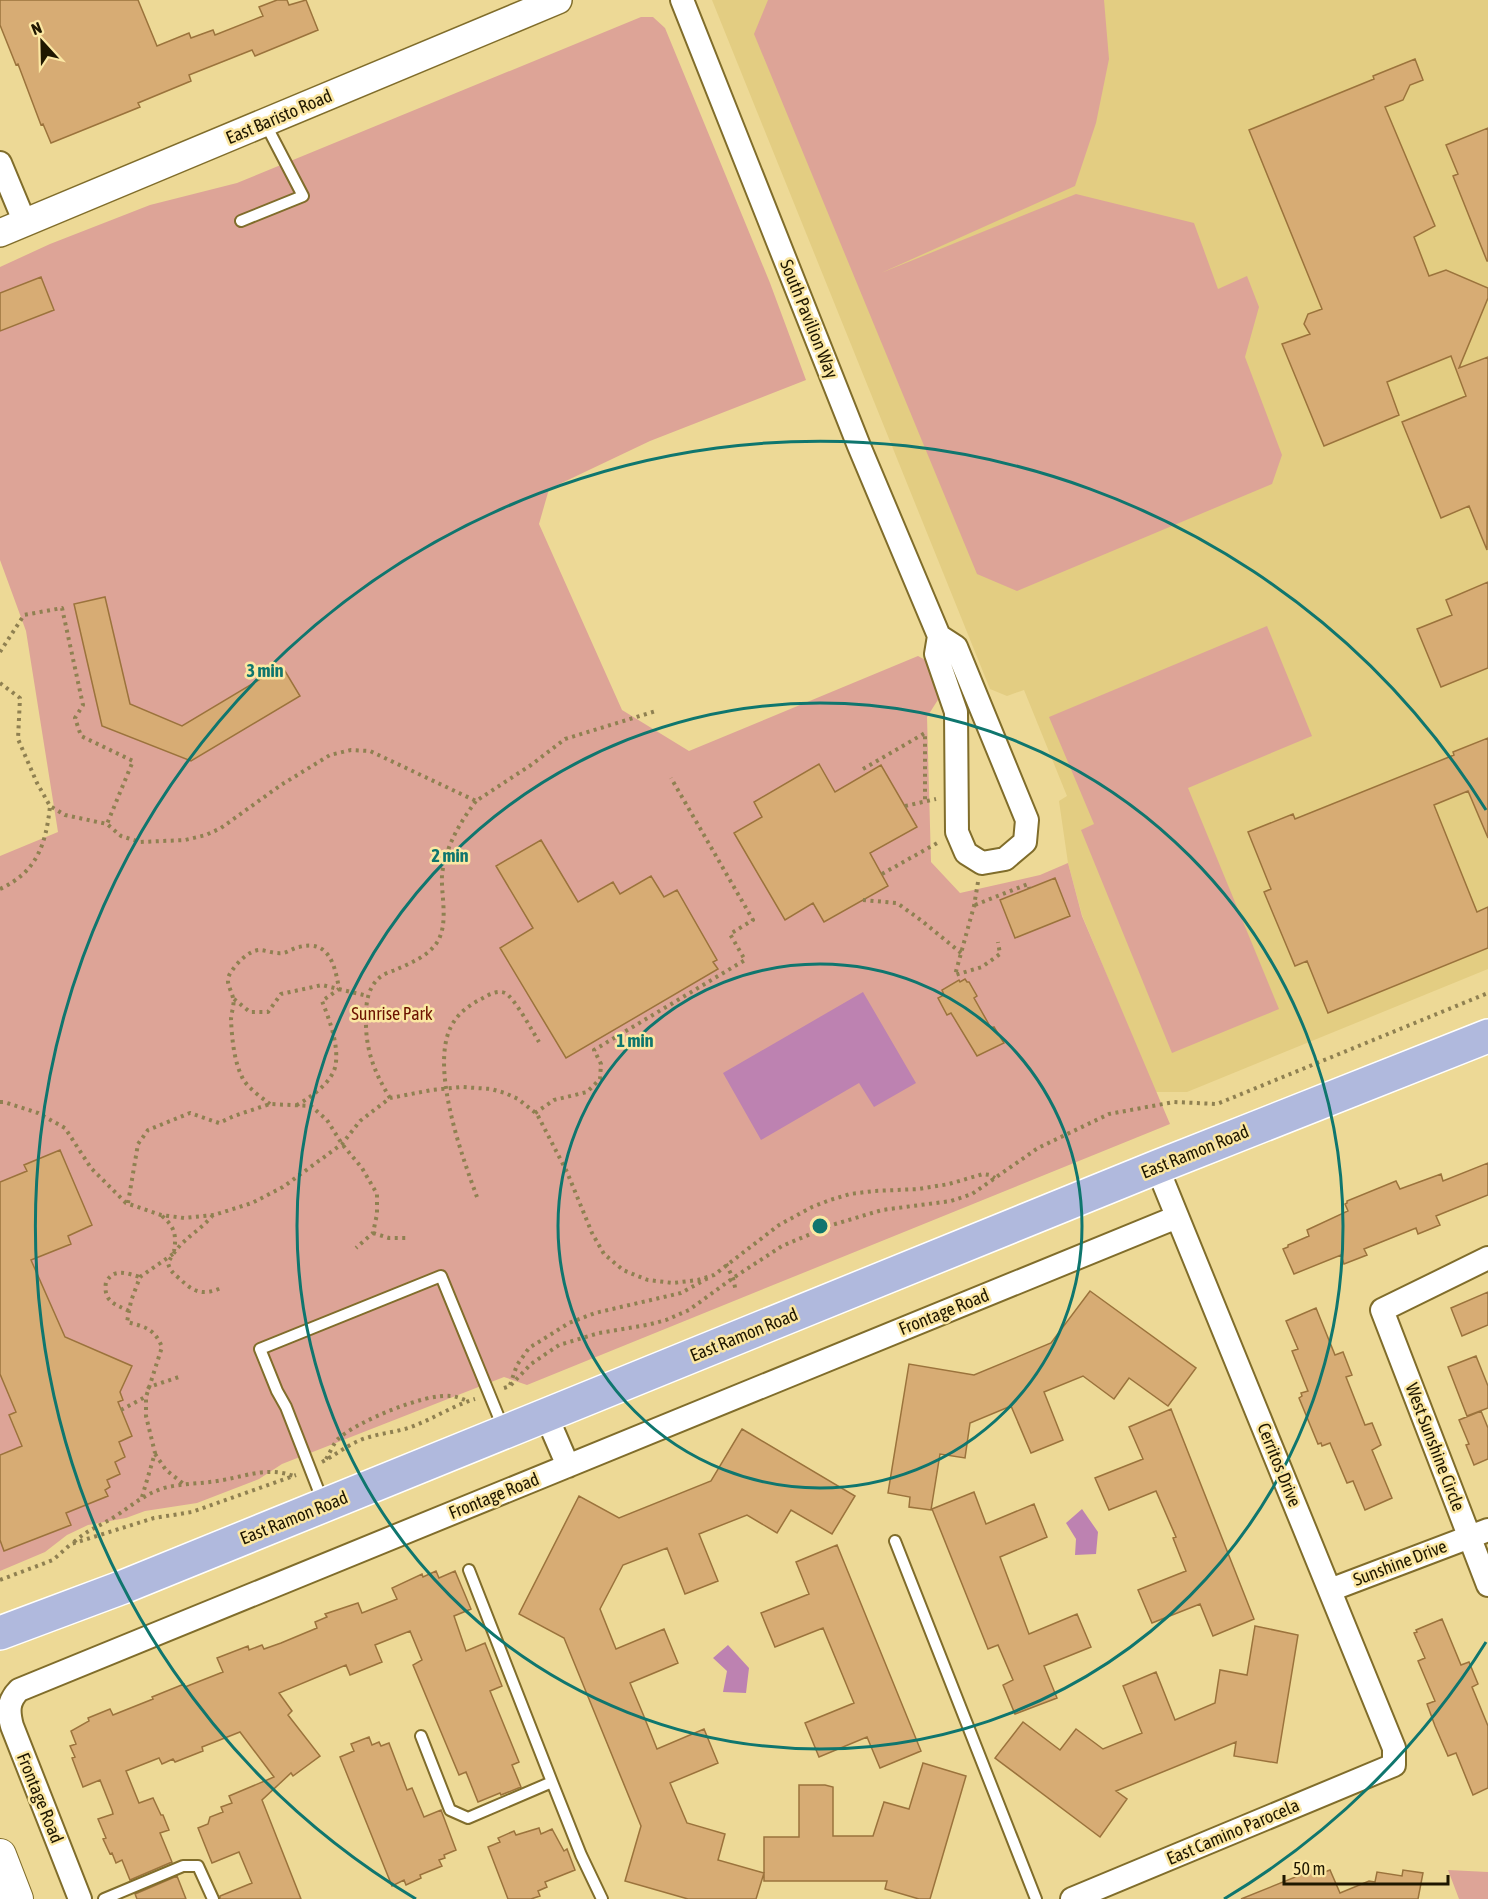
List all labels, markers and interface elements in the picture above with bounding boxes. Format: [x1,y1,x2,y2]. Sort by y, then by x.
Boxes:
north arrow [12,12,72,72]
text: N [29,18,44,38]
street label: East Baristo Road [223,85,335,148]
street label: South Pavilion Way [776,256,843,381]
text: 3 min [247,660,284,681]
text: 2 min [432,845,469,866]
park label: Sunrise Park [351,1003,433,1024]
text: 1 min [617,1030,654,1051]
street label: East Ramon Road [1138,1120,1252,1183]
centre of rings [810,1216,830,1236]
street label: Frontage Road [896,1284,992,1339]
street label: East Ramon Road [687,1303,801,1366]
street label: West Sunshine Circle [1401,1380,1470,1514]
street label: Cerritos Drive [1253,1420,1306,1510]
street label: Frontage Road [446,1468,542,1523]
street label: East Ramon Road [237,1486,351,1549]
street label: Sunshine Drive [1350,1535,1450,1590]
street label: Frontage Road [13,1750,68,1846]
street label: East Camino Parocela [1163,1794,1302,1869]
scale bar [1284,1848,1448,1886]
text: 50 m [1293,1858,1325,1879]

